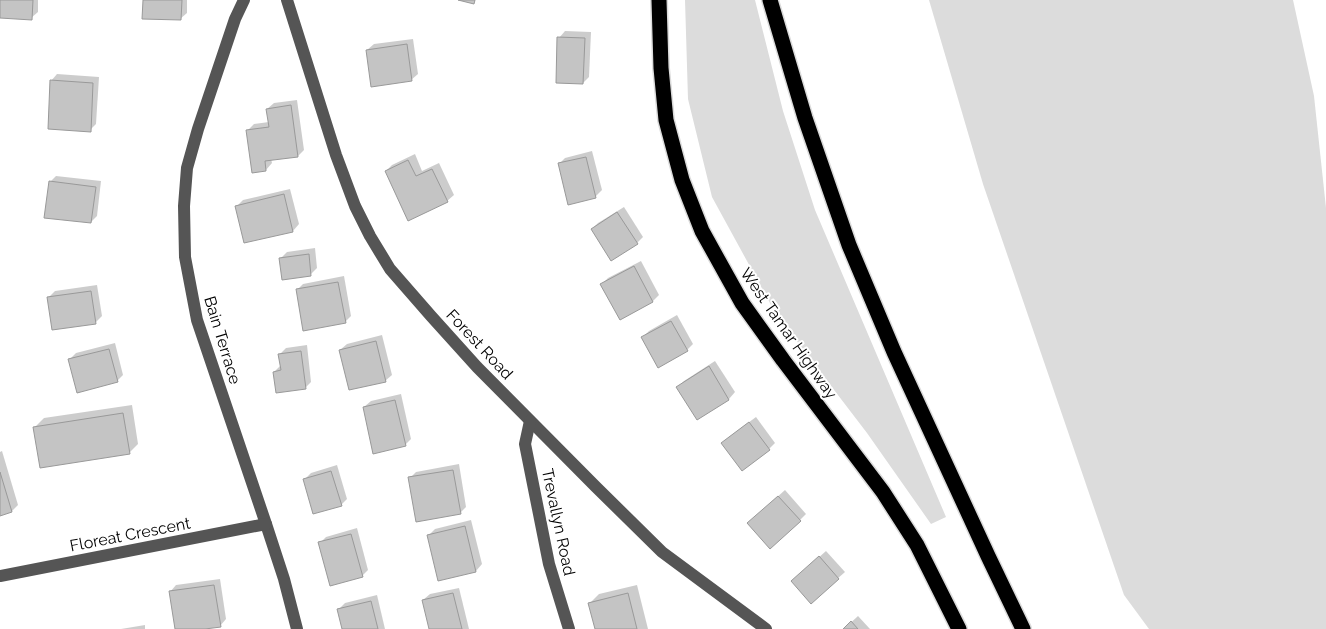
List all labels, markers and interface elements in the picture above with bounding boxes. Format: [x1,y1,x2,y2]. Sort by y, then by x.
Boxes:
street label: West Tamar Highway [736,264,841,403]
street label: Bain Terrace [200,294,245,387]
street label: Forest Road [442,305,517,383]
street label: Trevallyn Road [538,467,579,577]
street label: Floreat Crescent [68,513,193,555]

